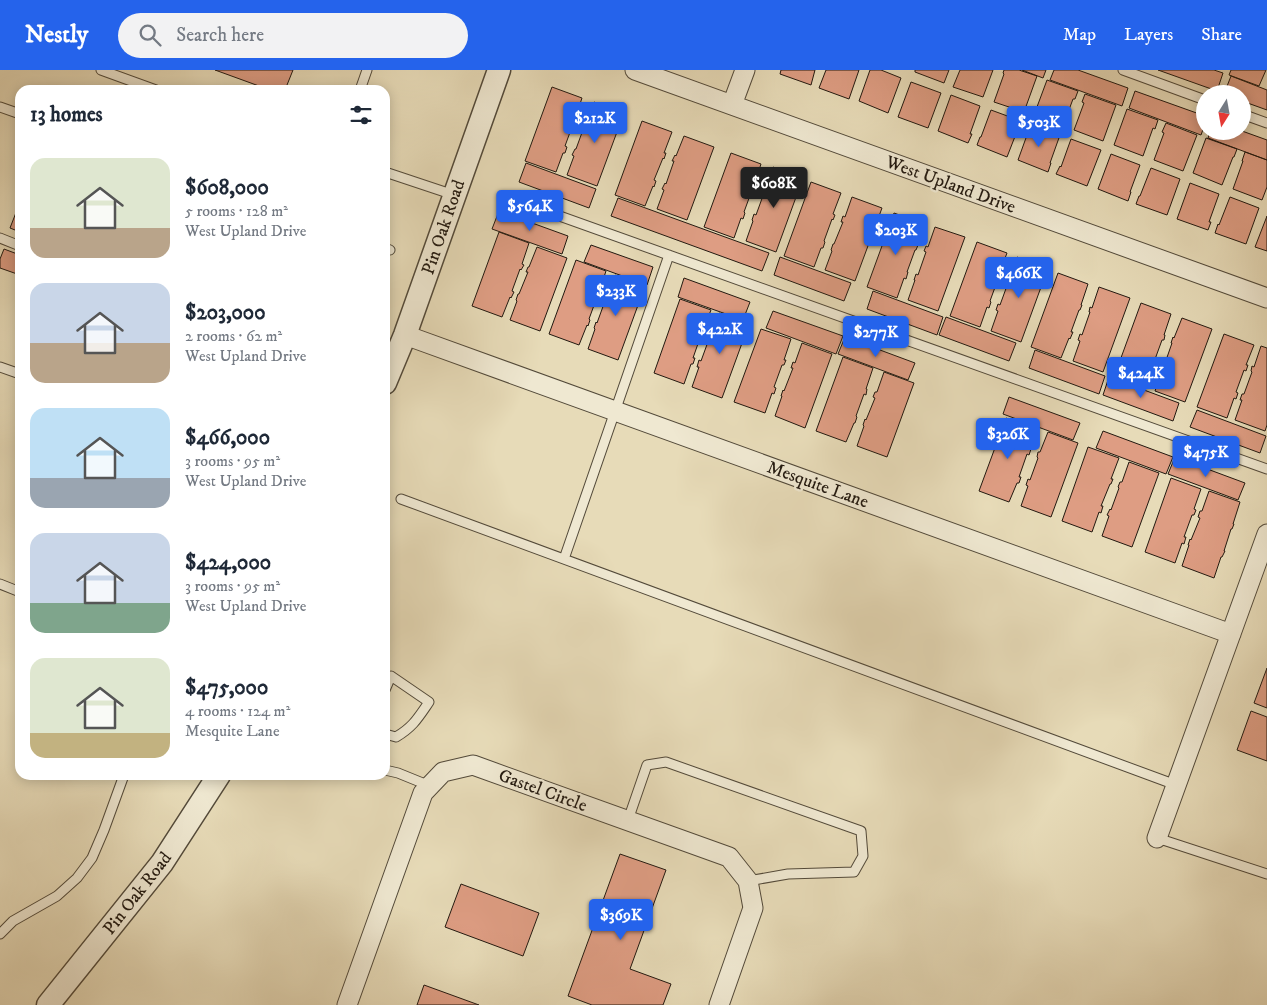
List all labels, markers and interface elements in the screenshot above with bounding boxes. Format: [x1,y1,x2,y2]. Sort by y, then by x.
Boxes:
search box [118,13,468,58]
text: Nestly [25,20,88,50]
icon: search [136,21,164,49]
text: Search here [176,24,264,47]
text: Map [1063,24,1096,46]
text: Layers [1124,24,1173,46]
text: Share [1201,24,1242,46]
north arrow [1196,85,1251,140]
map controls [1196,85,1251,140]
icon: filters [347,101,375,129]
text: 13 homes [30,102,103,128]
pin: $212K [560,102,630,144]
pin: $503K [1004,106,1074,148]
text: $212K [574,108,616,128]
text: $503K [1018,112,1060,132]
street label: West Upland Drive [882,151,1019,219]
pin: $608K [739,166,809,209]
text: $608K [752,173,796,193]
text: $608,000 [185,175,269,201]
street label: Pin Oak Road [417,177,470,278]
icon: home [70,178,130,238]
pin: $564K [495,190,565,232]
text: $564K [507,196,553,216]
text: 5 rooms · 128 m² [185,201,288,221]
pin: $203K [861,214,931,256]
text: $203K [875,220,917,240]
text: West Upland Drive [185,221,306,241]
pin: $466K [984,256,1054,299]
text: $466K [996,263,1042,283]
pin: $233K [581,274,651,317]
text: $233K [596,281,636,301]
text: $203,000 [185,300,265,326]
icon: home [70,303,130,363]
pin: $422K [685,312,755,355]
pin: $277K [841,316,911,358]
text: $422K [698,319,742,339]
text: $277K [854,322,898,342]
text: 2 rooms · 62 m² [185,326,282,346]
text: West Upland Drive [185,346,306,366]
pin: $424K [1106,356,1176,399]
text: $424K [1118,363,1164,383]
pin: $326K [973,418,1043,460]
text: $326K [987,424,1029,444]
text: $466,000 [185,425,270,451]
icon: home [70,428,130,488]
pin: $475K [1171,436,1241,478]
text: $475K [1184,442,1228,462]
text: 3 rooms · 95 m² [185,451,280,471]
street label: Mesquite Lane [764,456,871,513]
text: West Upland Drive [185,471,306,491]
text: $424,000 [185,550,271,576]
icon: home [70,553,130,613]
text: 3 rooms · 95 m² [185,576,280,596]
text: West Upland Drive [185,596,306,616]
text: $475,000 [185,675,268,701]
icon: home [70,678,130,738]
text: 4 rooms · 124 m² [185,701,290,721]
text: Mesquite Lane [185,721,280,741]
street label: Gastel Circle [495,765,590,817]
street label: Pin Oak Road [99,848,177,939]
pin: $369K [586,898,656,941]
text: $369K [600,905,642,925]

